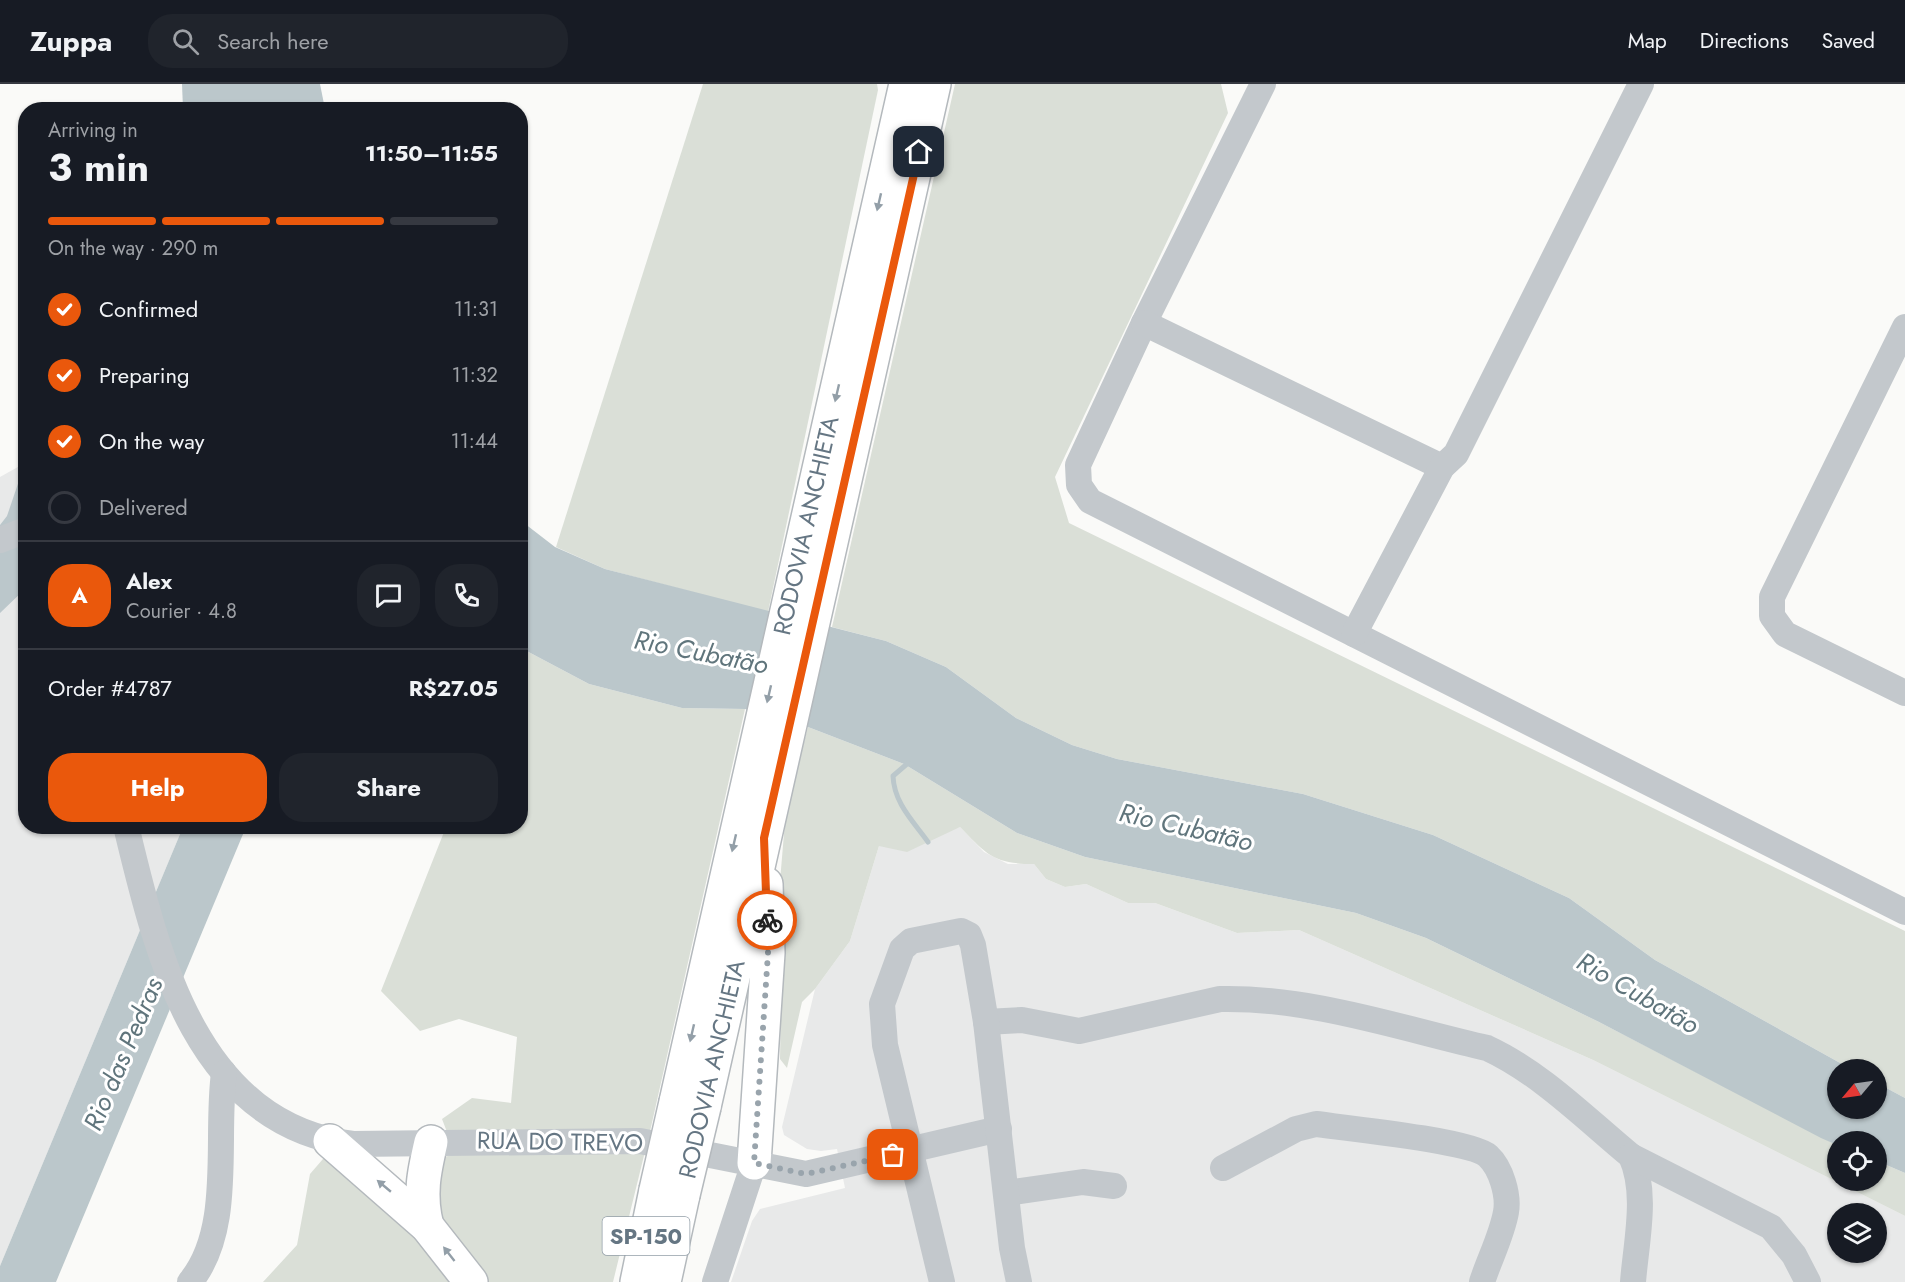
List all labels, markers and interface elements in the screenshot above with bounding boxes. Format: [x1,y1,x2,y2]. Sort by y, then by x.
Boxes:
search box [148,14,568,68]
text: Zuppa [30,21,112,62]
icon: search [169,25,202,58]
text: Search here [217,25,329,57]
text: Map [1628,26,1667,56]
text: Directions [1700,26,1789,56]
text: Saved [1822,26,1875,56]
text: Arriving in [48,116,138,145]
pin [893,126,944,177]
icon: home [902,135,935,168]
text: 11:50–11:55 [365,137,498,169]
text: 3 min [48,139,149,196]
one-way arrow [874,193,883,212]
text: On the way · 290 m [48,234,218,263]
icon: check [48,293,81,326]
text: Confirmed [99,293,198,325]
text: 11:31 [454,295,498,324]
icon: check [48,359,81,392]
text: Preparing [99,359,190,391]
text: 11:32 [452,361,498,390]
one-way arrow [831,383,841,402]
street label: RODOVIA ANCHIETA [764,412,847,638]
icon: check [48,425,81,458]
text: On the way [99,425,204,457]
text: 11:44 [451,427,498,456]
text: Delivered [99,491,188,523]
button: chat [357,564,420,627]
button: phone [435,564,498,627]
text: Alex [126,565,172,597]
text: A [71,579,88,611]
text: Courier · 4.8 [126,597,237,626]
water label: Rio Cubatão [631,620,771,684]
text: Order #4787 [48,672,172,704]
text: R$27.05 [409,672,498,704]
one-way arrow [763,685,773,703]
button: Help [48,753,267,822]
button: Share [279,753,498,822]
water label: Rio Cubatão [1116,793,1257,861]
one-way arrow [729,834,739,852]
courier [737,890,797,950]
icon: bike [751,904,784,937]
water label: Rio Cubatão [1570,943,1706,1044]
street label: RODOVIA ANCHIETA [669,956,754,1182]
water label: Rio das Pedras [74,971,173,1136]
one-way arrow [686,1024,696,1042]
north arrow [1827,1059,1887,1119]
map controls [1827,1059,1887,1263]
street label: RUA DO TREVO [477,1123,643,1160]
pin [867,1129,918,1180]
button: locate [1827,1131,1887,1191]
icon: bag [876,1138,909,1171]
one-way arrow [376,1180,392,1193]
button: layers [1827,1203,1887,1263]
road number: SP-150 [602,1217,690,1255]
one-way arrow [442,1246,455,1262]

